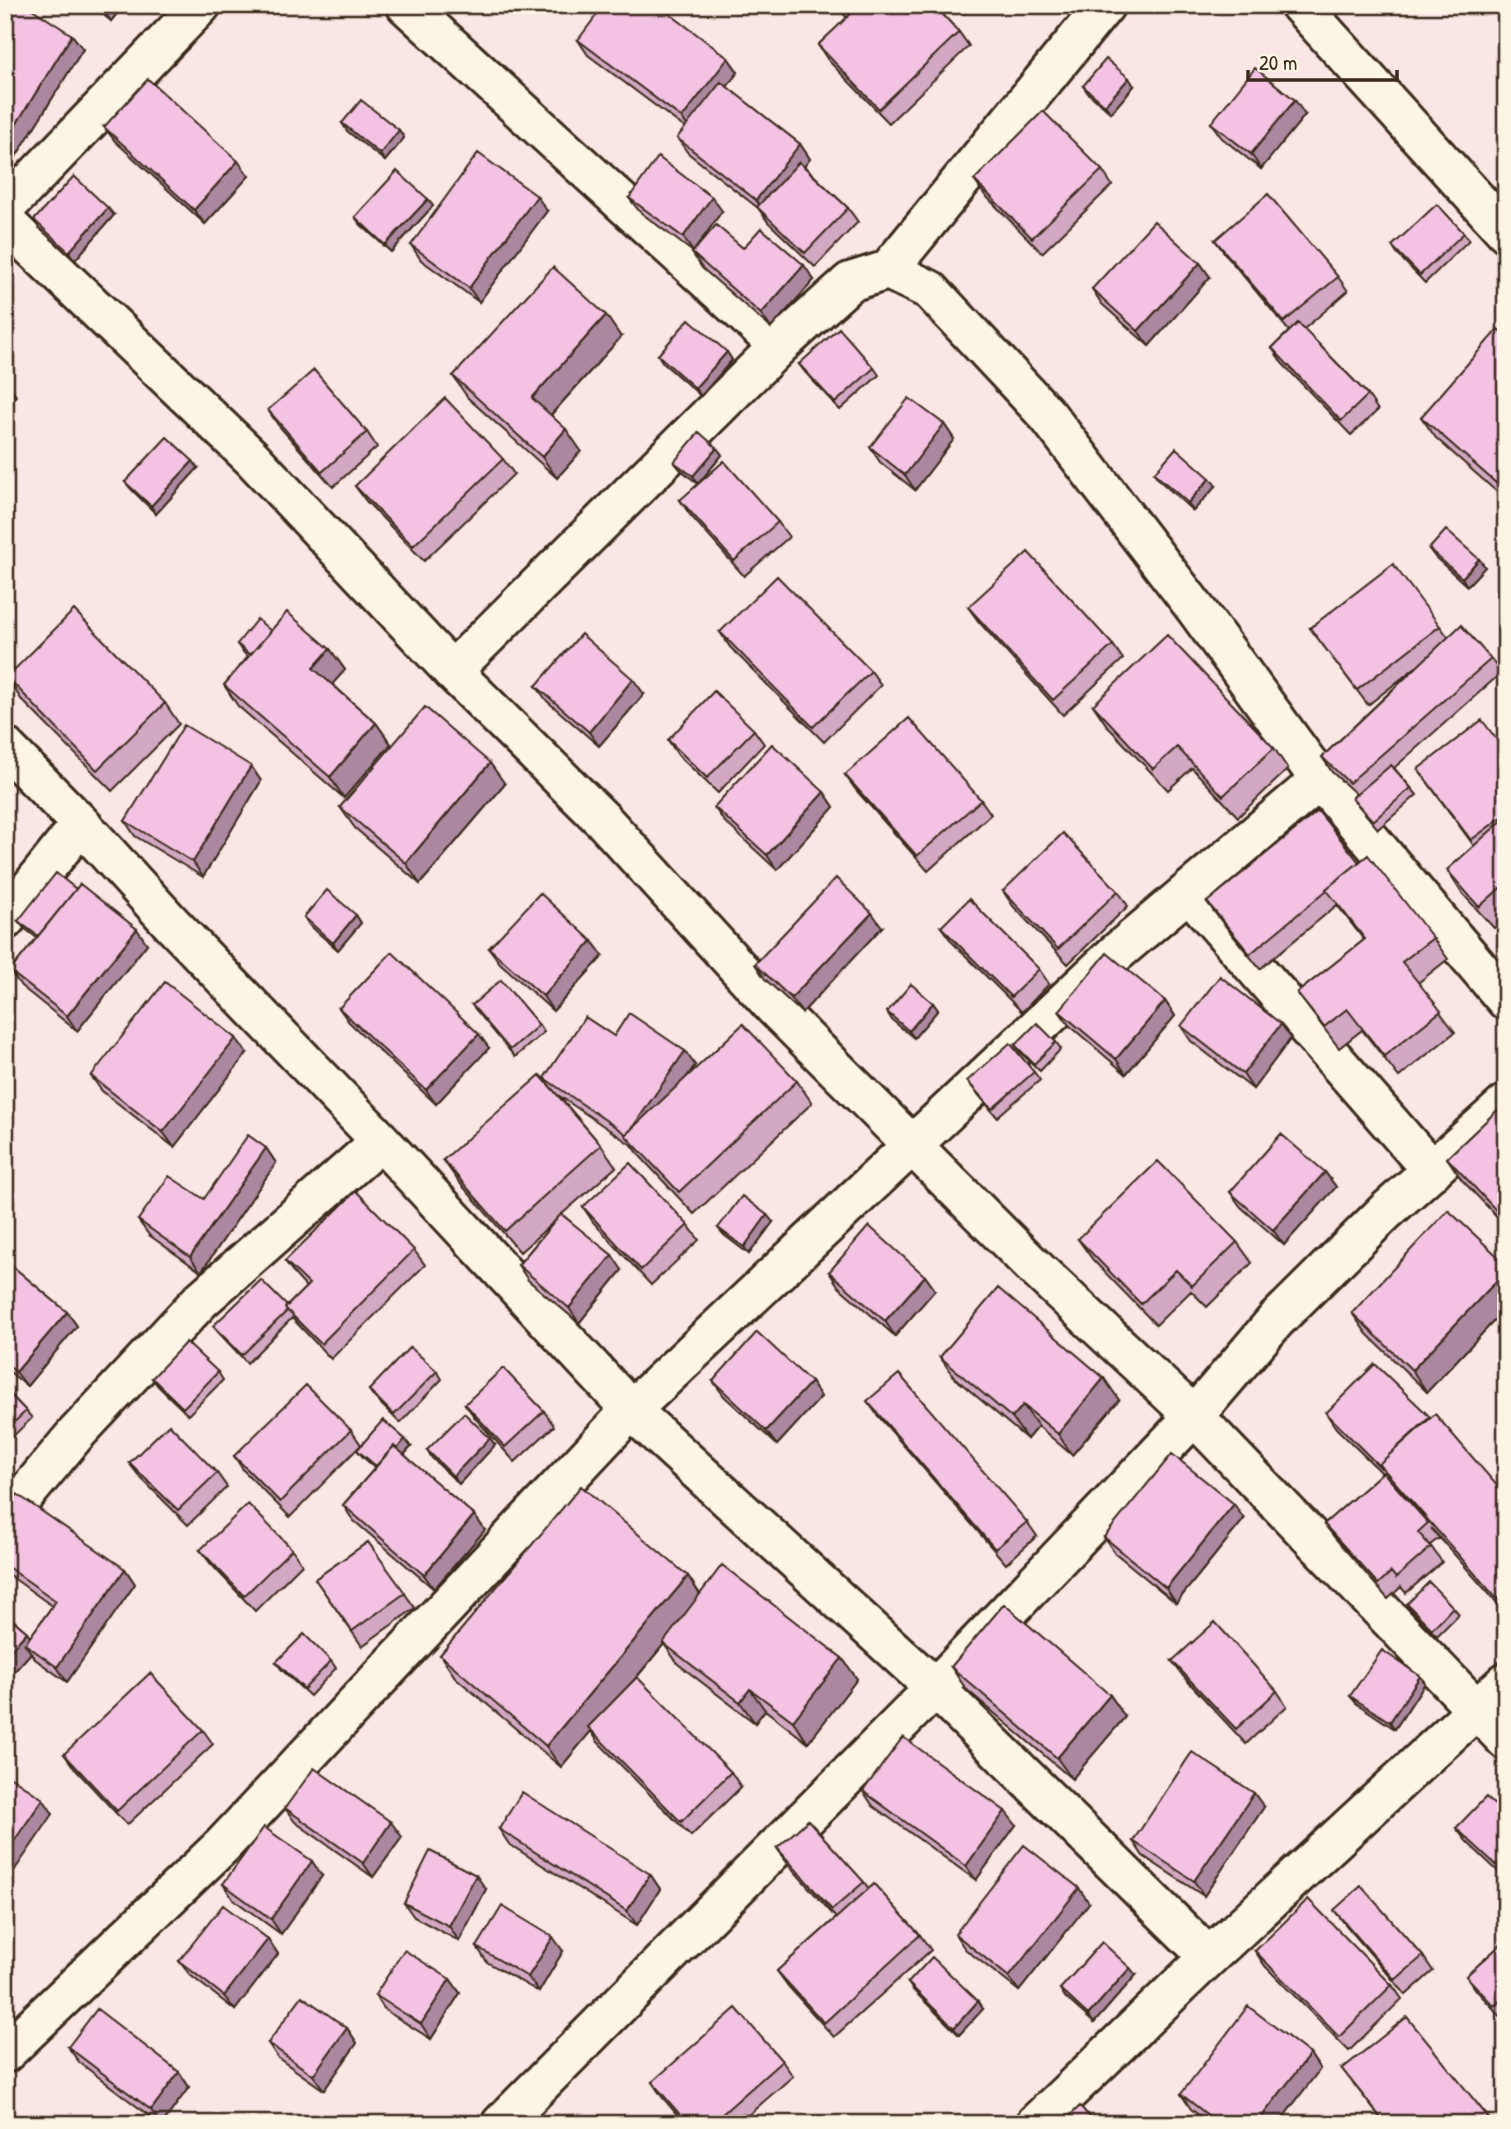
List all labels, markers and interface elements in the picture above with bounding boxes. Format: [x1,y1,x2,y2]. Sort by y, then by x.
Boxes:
scale bar [1248,38,1397,82]
text: 20 m [1259,48,1297,77]

